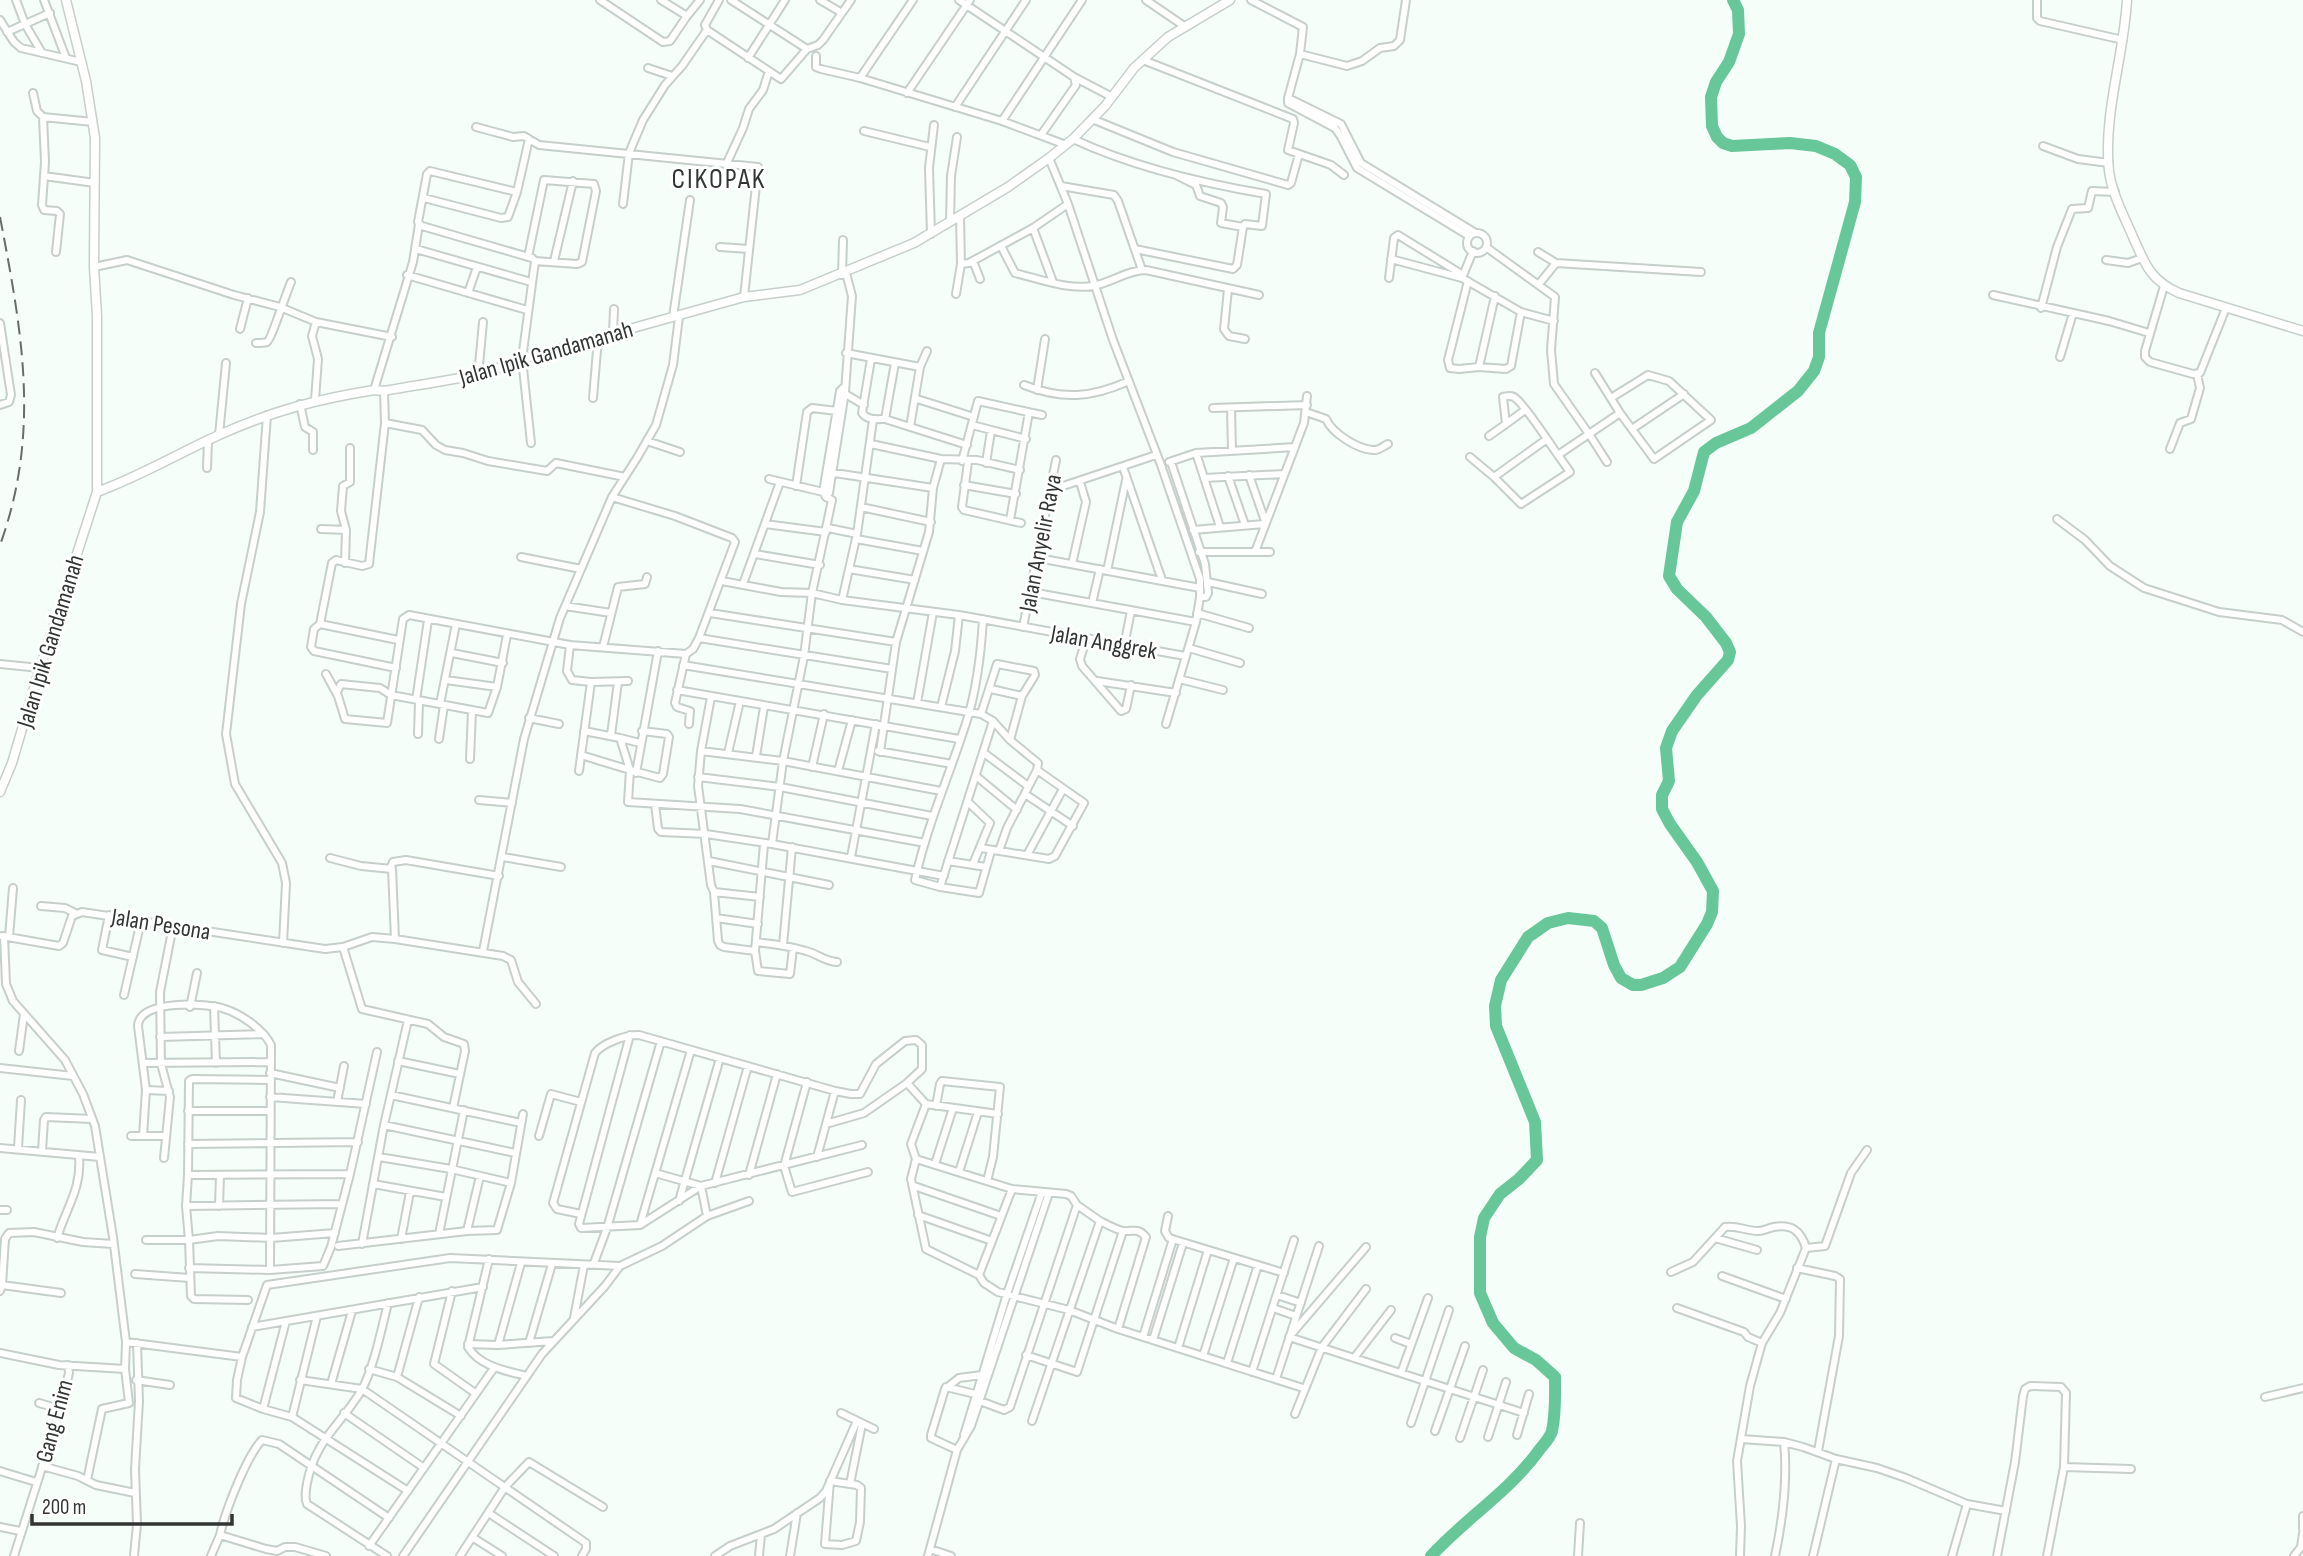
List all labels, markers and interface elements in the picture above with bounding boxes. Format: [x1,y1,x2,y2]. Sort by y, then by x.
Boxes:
district label: CIKOPAK [671,163,767,196]
street label: Jalan Ipik Gandamanah [455,315,636,392]
street label: Jalan Anyelir Raya [1013,472,1068,615]
street label: Jalan Ipik Gandamanah [10,551,91,732]
street label: Jalan Anggrek [1048,619,1159,666]
street label: Jalan Pesona [108,902,212,947]
street label: Gang Enim [30,1376,79,1466]
scale bar [32,1482,231,1526]
text: 200 m [42,1495,86,1520]

